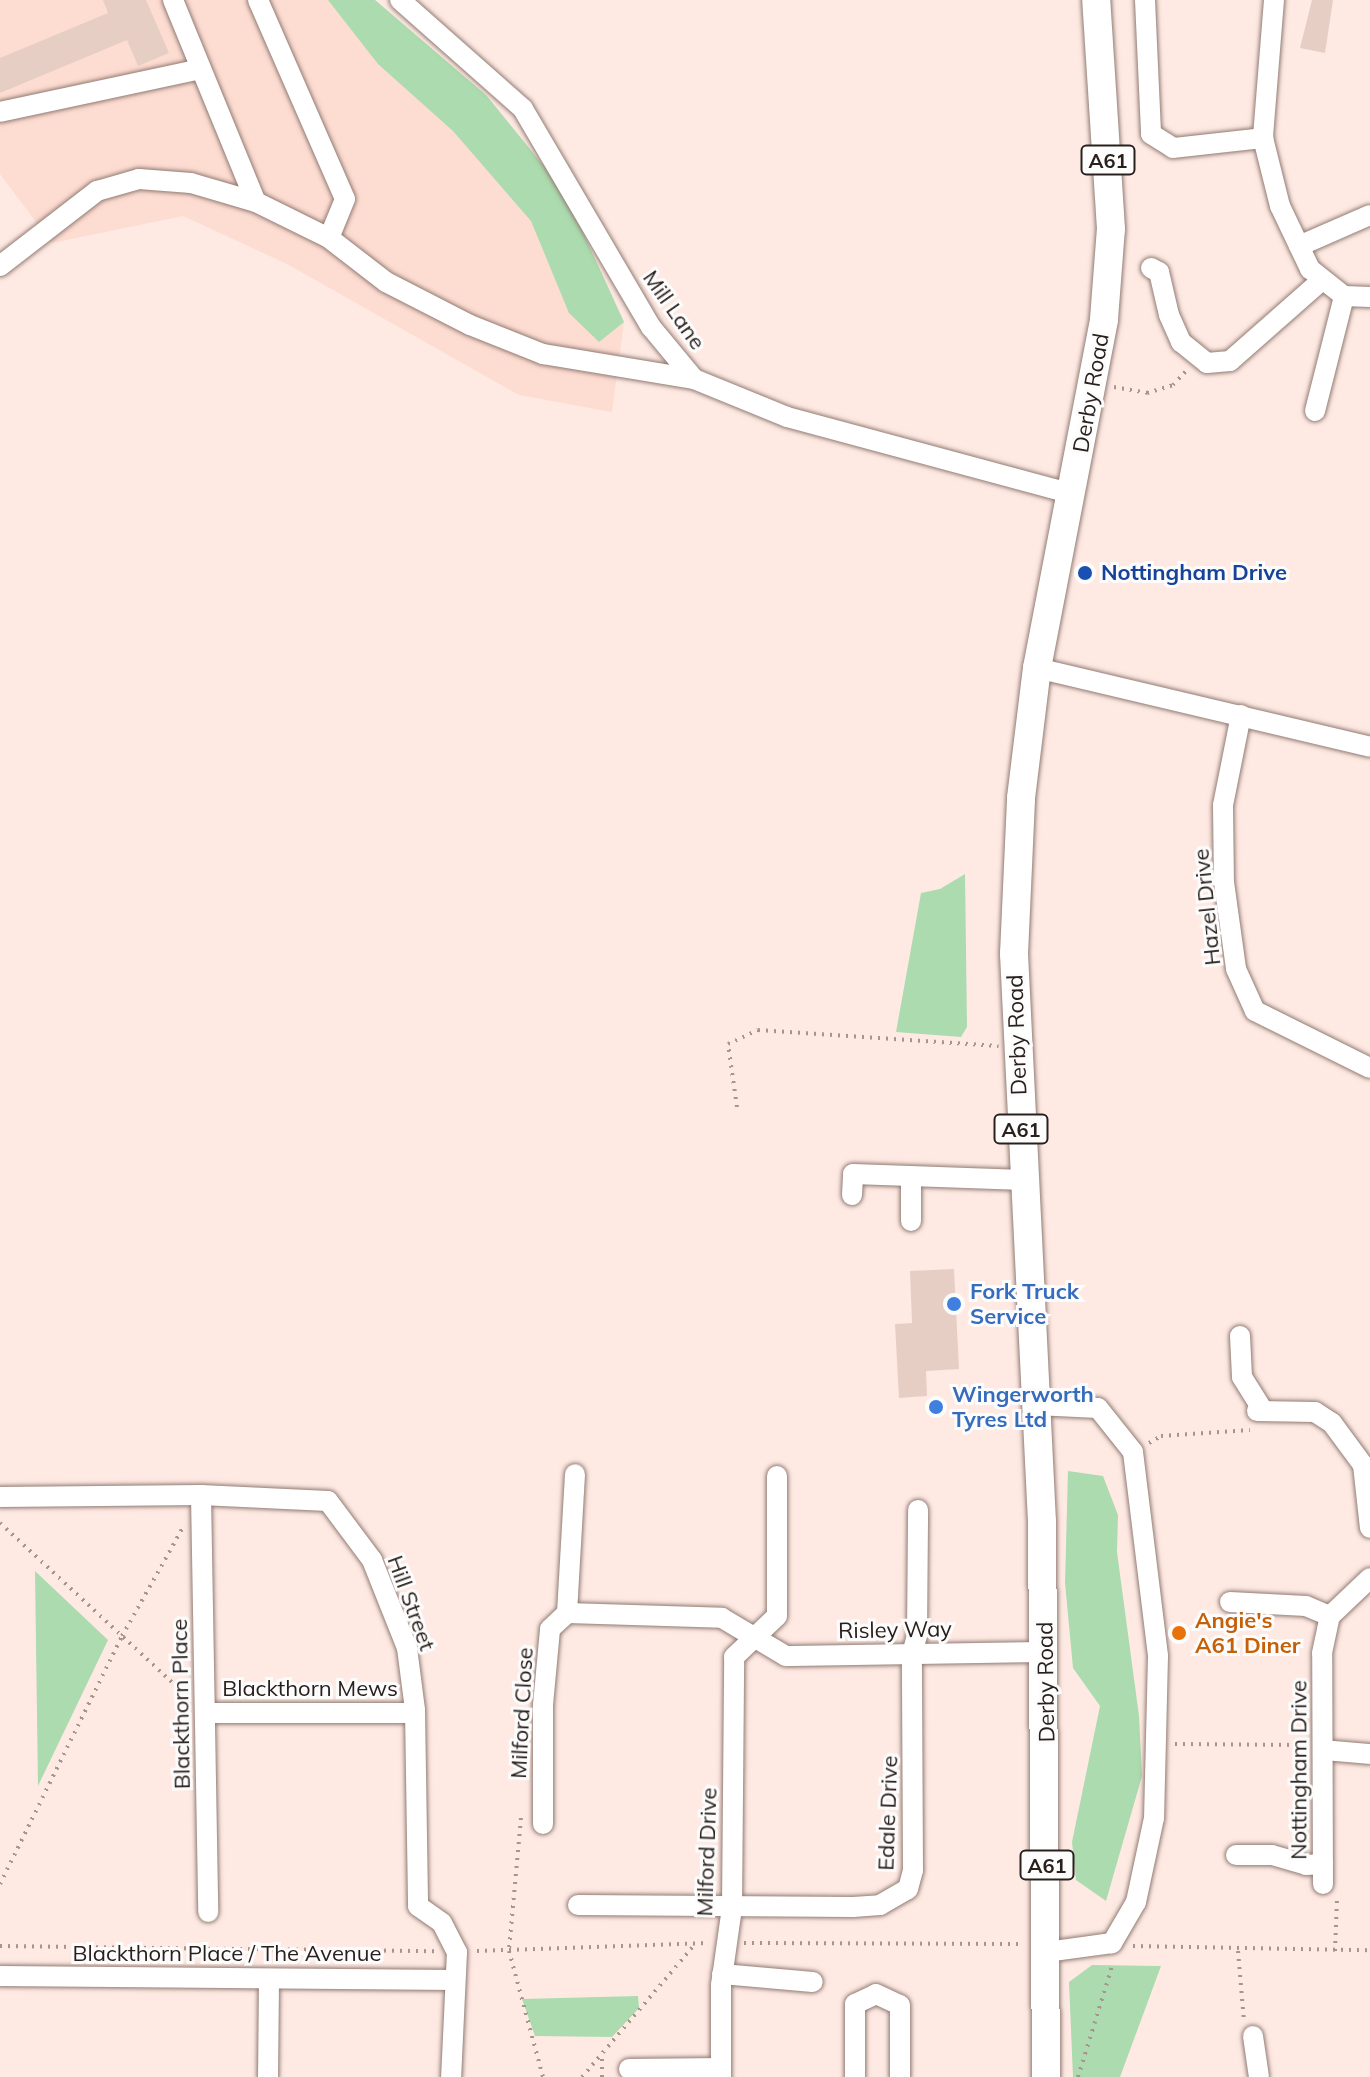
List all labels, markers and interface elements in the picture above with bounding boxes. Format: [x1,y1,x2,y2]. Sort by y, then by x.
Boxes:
road number: A61 [1080,144,1136,176]
street label: Mill Lane [637,265,711,355]
street label: Derby Road [1068,331,1114,455]
place label: Nottingham Drive [1101,560,1287,586]
marker: Nottingham Drive [1076,564,1094,582]
street label: Hazel Drive [1188,847,1226,967]
street label: Derby Road [1002,974,1032,1096]
road number: A61 [993,1113,1049,1145]
place label: Fork Truck Service [970,1278,1079,1330]
marker: Fork Truck Service [945,1295,963,1313]
place label: Wingerworth Tyres Ltd [952,1381,1094,1432]
marker: Wingerworth Tyres Ltd [927,1398,945,1416]
street label: Hill Street [382,1552,440,1654]
place label: Angie's A61 Diner [1195,1607,1300,1658]
street label: Risley Way [838,1616,952,1644]
street label: Blackthorn Place [166,1619,196,1789]
street label: Derby Road [1032,1621,1060,1743]
marker: Angie's A61 Diner [1170,1624,1188,1642]
street label: Milford Close [505,1647,539,1779]
street label: Blackthorn Mews [222,1676,398,1702]
street label: Nottingham Drive [1286,1680,1312,1860]
street label: Edale Drive [873,1755,903,1871]
street label: Milford Drive [692,1787,722,1917]
road number: A61 [1019,1849,1075,1881]
street label: Blackthorn Place / The Avenue [73,1941,381,1967]

